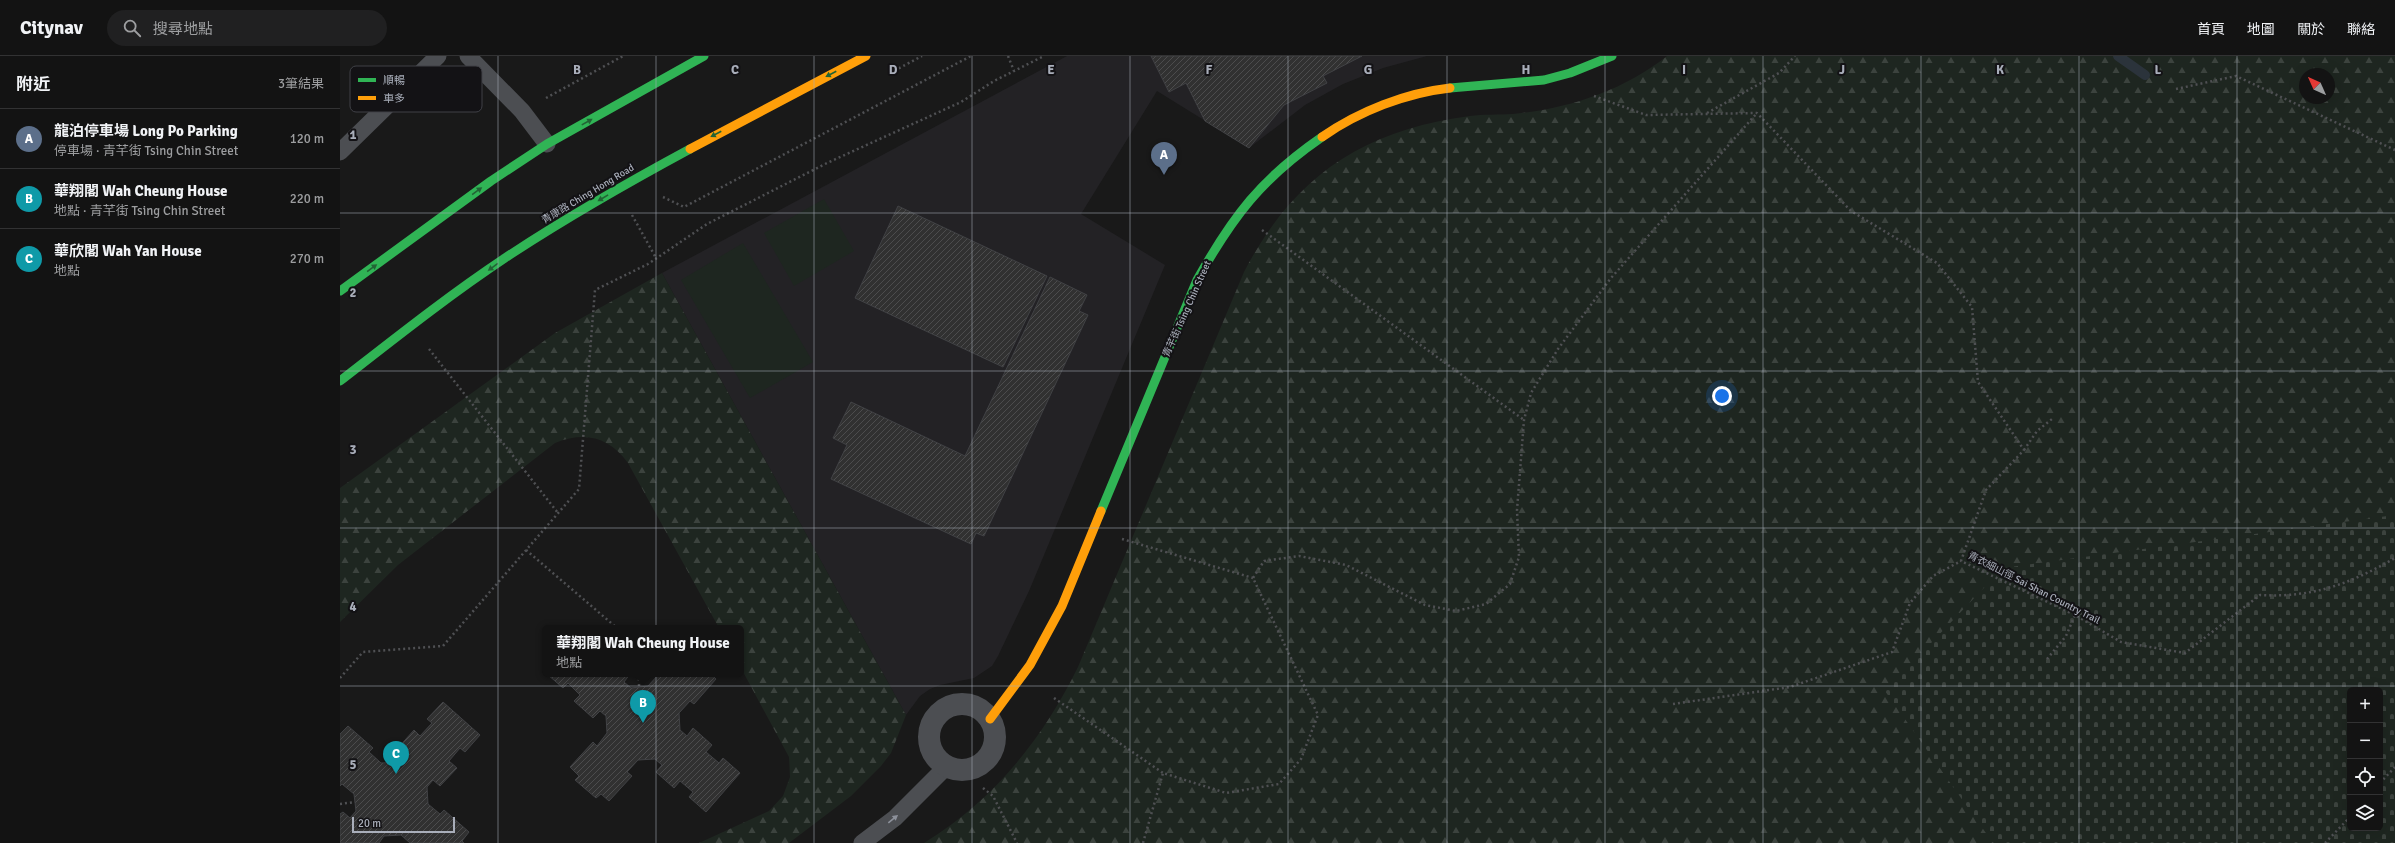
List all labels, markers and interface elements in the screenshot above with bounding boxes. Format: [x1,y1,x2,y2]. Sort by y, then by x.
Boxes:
search box [107,10,387,46]
text: Citynav [20,16,83,40]
icon: search [121,17,143,39]
text: 搜尋地點 [153,20,213,38]
text: 首頁 [2197,21,2225,38]
text: 地圖 [2247,21,2275,38]
text: 關於 [2297,21,2325,38]
text: 聯絡 [2347,21,2375,38]
text: B [573,62,581,78]
text: C [731,62,739,78]
text: D [889,62,898,78]
text: E [1047,62,1055,78]
text: F [1206,62,1213,78]
text: G [1364,62,1372,78]
text: H [1522,62,1530,78]
text: I [1682,62,1686,78]
text: J [1839,62,1845,78]
text: K [1996,62,2004,78]
text: L [2155,62,2162,78]
legend [350,66,482,112]
north arrow [2299,68,2335,104]
one-way arrow [825,71,837,77]
text: 附近 [16,74,50,95]
text: 順暢 [383,74,405,87]
text: 3筆結果 [278,76,324,92]
text: 車多 [383,92,405,105]
one-way arrow [581,119,593,125]
text: 龍泊停車場 Long Po Parking [54,122,238,140]
text: 1 [349,127,357,143]
text: A [25,131,33,147]
text: 120 m [290,131,324,147]
one-way arrow [710,131,722,138]
pin: A [1151,142,1177,175]
text: 停車場 · 青芊街 Tsing Chin Street [54,143,238,159]
street label: 青康路 Ching Hong Road [540,162,636,226]
text: 華翔閣 Wah Cheung House [54,182,228,200]
one-way arrow [471,187,482,195]
text: B [25,191,33,207]
text: 220 m [290,191,324,207]
one-way arrow [597,194,609,201]
text: 地點 · 青芊街 Tsing Chin Street [54,203,225,219]
text: 華欣閣 Wah Yan House [54,242,202,260]
text: C [25,251,33,267]
text: 270 m [290,251,324,267]
street label: 青芊街 Tsing Chin Street [1160,258,1214,359]
text: 地點 [54,263,80,279]
one-way arrow [487,263,498,271]
one-way arrow [366,264,377,272]
text: 2 [349,285,357,301]
your location [1712,386,1732,406]
text: 3 [349,442,357,458]
street label: 青衣細山徑 Sai Shan Country Trail [1966,549,2102,627]
text: 4 [349,599,357,615]
popup [542,625,744,677]
text: 華翔閣 Wah Cheung House [556,634,730,652]
text: 地點 [556,655,582,671]
map controls [2347,687,2383,831]
button: + [2347,687,2383,723]
pin: B [630,690,656,723]
button: − [2347,723,2383,759]
pin: C [383,741,409,774]
text: 5 [349,757,357,773]
button: locate [2347,759,2383,795]
button: layers [2347,795,2383,831]
one-way arrow [888,814,899,823]
scale bar [352,815,455,834]
text: 20 m [358,817,381,830]

